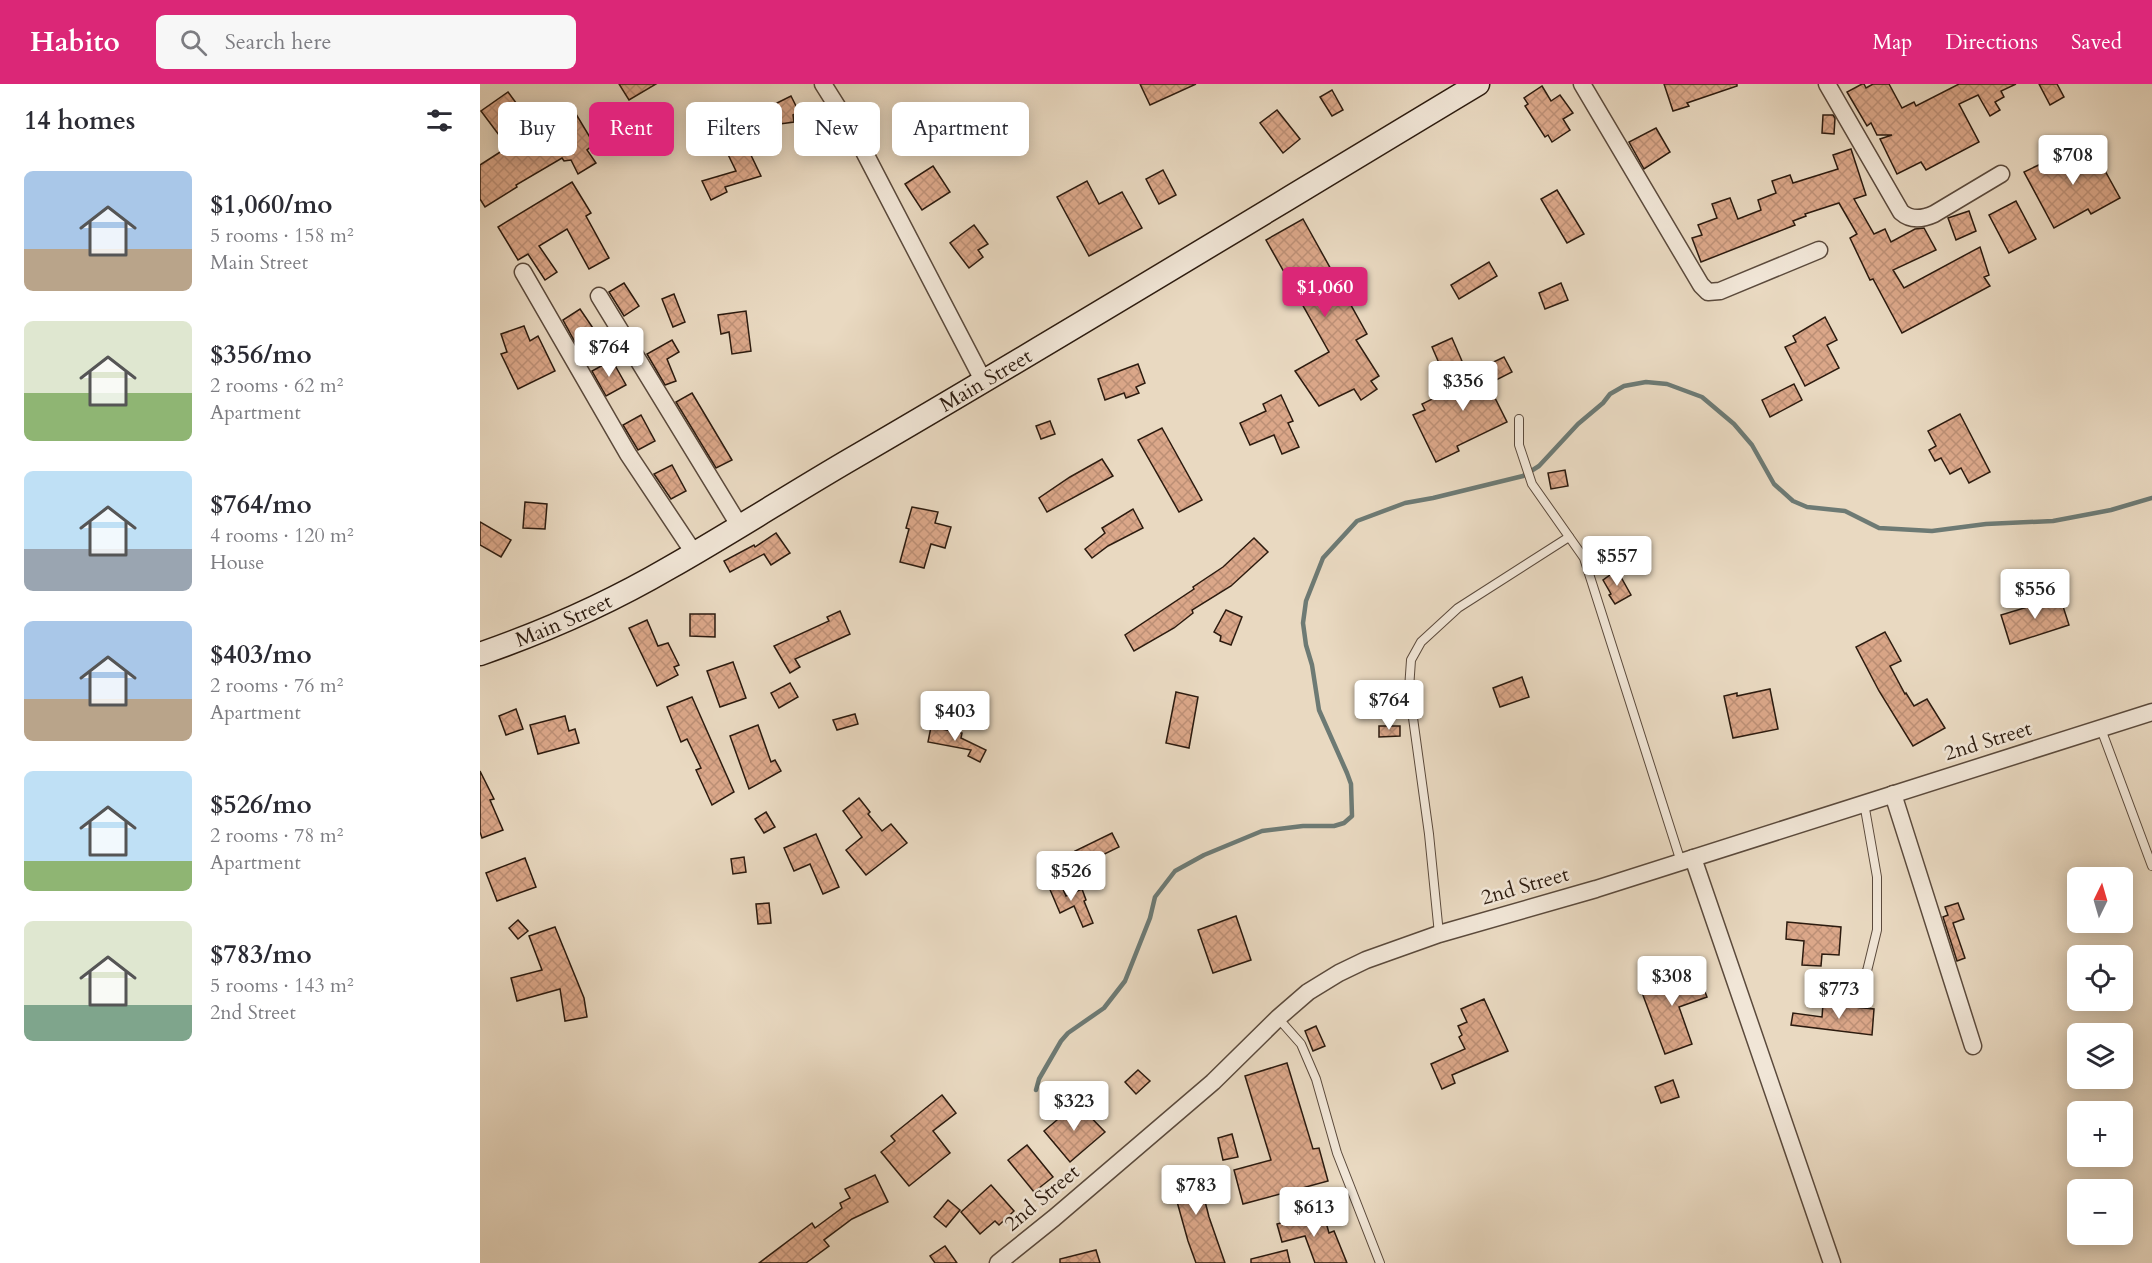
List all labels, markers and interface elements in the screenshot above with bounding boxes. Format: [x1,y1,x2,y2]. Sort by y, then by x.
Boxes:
search box [156,15,576,69]
text: Habito [30,23,120,61]
icon: search [177,26,210,59]
text: Search here [225,27,331,57]
text: Map [1872,28,1912,57]
text: Directions [1945,28,2038,57]
text: Saved [2071,28,2122,57]
chip: Buy [498,102,577,156]
chip: Rent [589,102,674,156]
chip: Filters [686,102,782,156]
chip: New [794,102,880,156]
chip: Apartment [892,102,1029,156]
text: 14 homes [24,103,135,138]
icon: filters [423,104,456,137]
pin: $708 [2037,135,2109,186]
text: $708 [2053,141,2093,168]
text: $1,060/mo [210,187,333,222]
icon: home [72,195,144,267]
text: 5 rooms · 158 m² [210,222,354,249]
text: Main Street [210,249,308,276]
pin: $1,060 [1276,267,1374,318]
text: $1,060 [1296,273,1354,300]
pin: $764 [573,327,645,378]
text: $764 [589,333,629,360]
text: $356/mo [210,337,312,372]
street label: Main Street [934,341,1037,419]
icon: home [72,345,144,417]
pin: $356 [1427,361,1499,412]
text: $356 [1443,367,1483,394]
text: 2 rooms · 62 m² [210,372,343,399]
text: Apartment [210,399,301,426]
text: $764/mo [210,487,312,522]
icon: home [72,495,144,567]
text: 4 rooms · 120 m² [210,522,354,549]
pin: $557 [1581,536,1653,587]
text: $557 [1597,542,1637,569]
text: House [210,549,264,576]
pin: $556 [1999,569,2071,620]
text: $556 [2015,575,2055,602]
street label: Main Street [511,586,617,654]
text: $403/mo [210,637,312,672]
icon: home [72,645,144,717]
text: 2 rooms · 76 m² [210,672,343,699]
pin: $764 [1353,680,1425,731]
text: $764 [1369,686,1409,713]
pin: $403 [919,691,991,742]
text: $403 [935,697,975,724]
text: Apartment [210,699,301,726]
street label: 2nd Street [1941,714,2036,768]
text: $526/mo [210,787,312,822]
icon: home [72,795,144,867]
text: 2 rooms · 78 m² [210,822,343,849]
text: Apartment [210,849,301,876]
pin: $526 [1035,851,1107,902]
text: $526 [1051,857,1091,884]
street label: 2nd Street [1478,860,1573,912]
north arrow [2067,867,2133,933]
map controls [2067,867,2133,1245]
text: $783/mo [210,937,312,972]
icon: home [72,945,144,1017]
button: locate [2067,945,2133,1011]
pin: $308 [1636,956,1708,1007]
text: $308 [1652,962,1692,989]
pin: $773 [1803,969,1875,1020]
text: 5 rooms · 143 m² [210,972,354,999]
text: $773 [1819,975,1859,1002]
text: 2nd Street [210,999,296,1026]
button: layers [2067,1023,2133,1089]
pin: $323 [1038,1081,1110,1132]
text: $323 [1054,1087,1094,1114]
button: + [2067,1101,2133,1167]
street label: 2nd Street [998,1158,1086,1238]
pin: $783 [1160,1165,1232,1216]
text: $783 [1176,1171,1216,1198]
button: − [2067,1179,2133,1245]
pin: $613 [1278,1187,1350,1238]
text: $613 [1294,1193,1334,1220]

